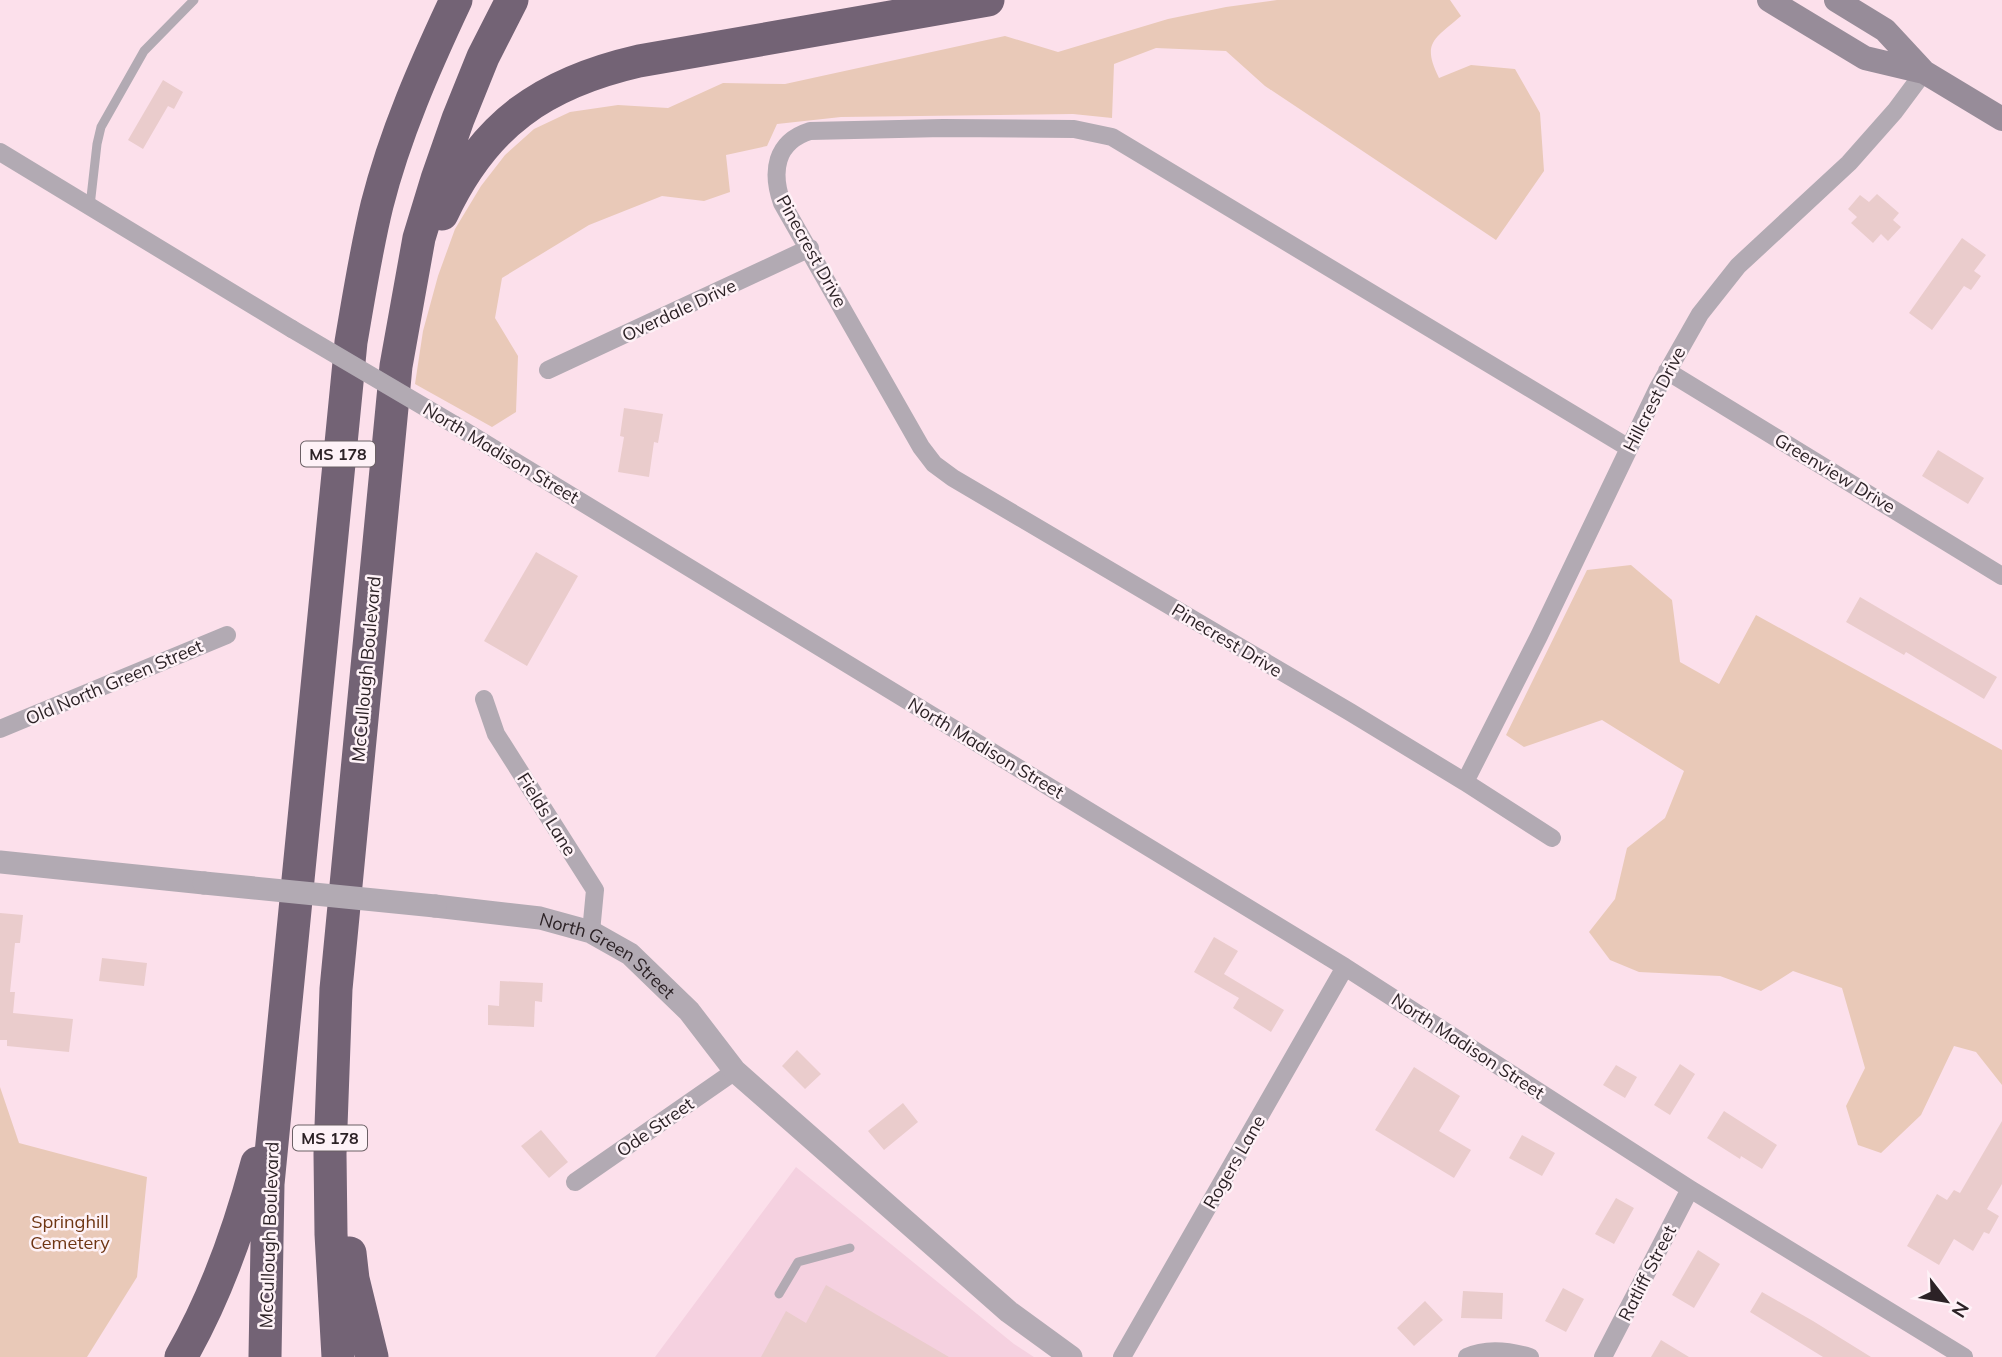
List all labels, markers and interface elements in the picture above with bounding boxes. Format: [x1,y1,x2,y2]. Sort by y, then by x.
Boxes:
street label: Pinecrest Drive [772,191,852,311]
street label: Overdale Drive [618,274,740,346]
street label: Hillcrest Drive [1618,343,1690,455]
street label: North Madison Street [419,397,583,509]
street label: Greenview Drive [1770,428,1900,518]
road number: MS 178 [301,442,375,467]
street label: McCullough Boulevard [346,575,386,763]
street label: Pinecrest Drive [1168,598,1286,682]
street label: Old North Green Street [22,634,206,730]
street label: North Madison Street [904,692,1068,804]
street label: Fields Lane [512,768,582,860]
street label: North Green Street [537,907,680,1003]
street label: North Madison Street [1387,988,1549,1104]
street label: Ode Street [612,1092,698,1162]
street label: Rogers Lane [1198,1111,1270,1213]
road number: MS 178 [293,1126,367,1150]
street label: McCullough Boulevard [254,1141,284,1329]
park label: Springhill Cemetery [30,1210,110,1254]
street label: Ratliff Street [1613,1221,1681,1325]
north arrow [1911,1266,1981,1336]
text: N [1947,1297,1975,1322]

